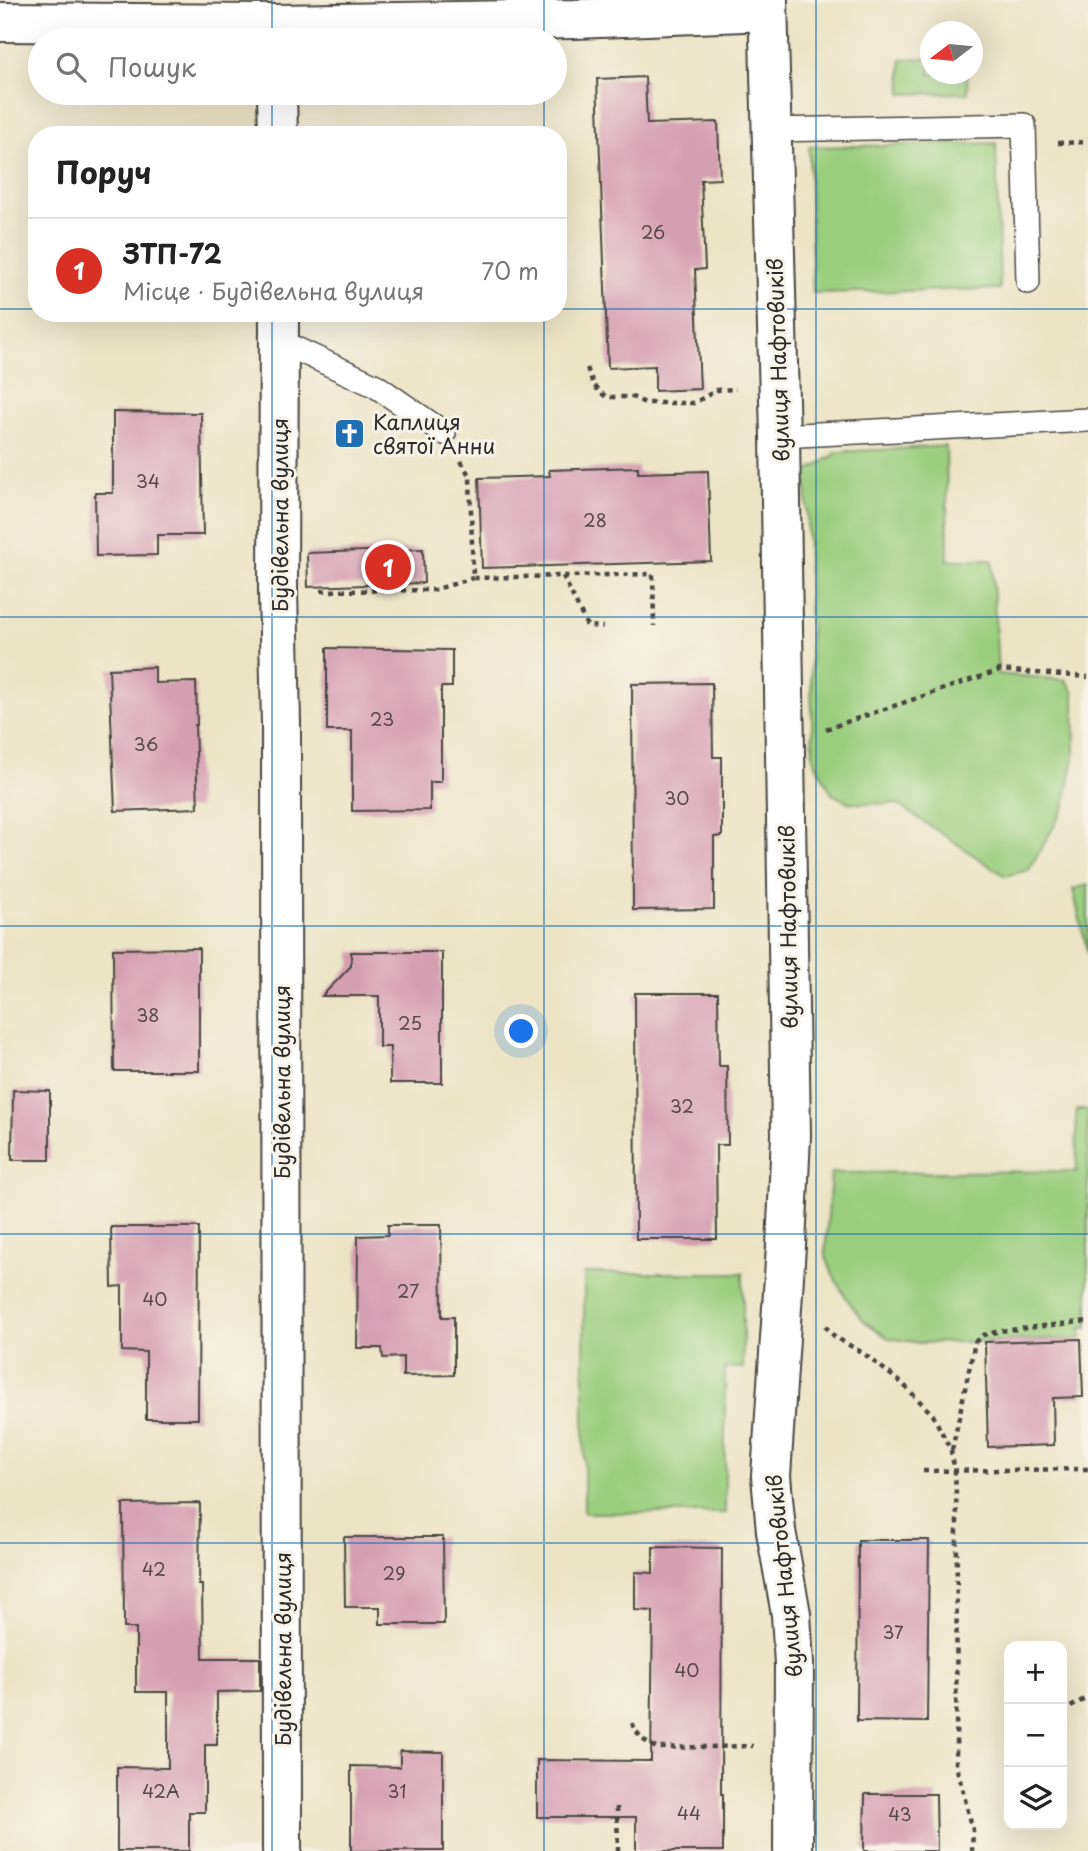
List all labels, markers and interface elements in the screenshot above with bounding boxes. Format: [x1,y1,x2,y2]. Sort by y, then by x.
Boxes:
north arrow [920,21,983,84]
search box [28,28,567,105]
text: Пошук [108,47,196,86]
icon: search [52,48,90,86]
text: Поруч [56,149,151,194]
house number: 26 [641,218,665,245]
text: ЗТП-72 [123,234,222,273]
text: 1 [74,253,85,288]
text: 70 m [481,253,539,288]
street label: вулиця Нафтовиків [757,258,797,462]
text: Місце · Будівельна вулиця [123,273,424,308]
place label: Каплиця святої Анни [373,405,495,461]
church icon: Каплиця святої Анни [333,416,367,450]
street label: Будівельна вулиця [263,418,295,612]
house number: 34 [136,467,160,494]
house number: 28 [583,506,607,533]
pin: 1 [365,541,411,593]
house number: 23 [370,705,394,732]
house number: 36 [134,730,158,757]
house number: 30 [664,784,690,811]
street label: вулиця Нафтовиків [769,825,805,1029]
street label: Будівельна вулиця [265,985,297,1179]
house number: 38 [136,1001,160,1028]
house number: 25 [398,1009,422,1036]
your location [504,1014,538,1048]
house number: 32 [670,1092,694,1119]
house number: 27 [397,1277,419,1304]
house number: 40 [142,1285,168,1312]
street label: вулиця Нафтовиків [756,1473,810,1679]
street label: Будівельна вулиця [266,1552,298,1746]
house number: 42 [142,1555,166,1582]
house number: 29 [383,1559,405,1586]
house number: 37 [882,1618,904,1645]
map controls [1004,1641,1067,1830]
button: + [1004,1641,1067,1704]
house number: 40 [674,1656,700,1683]
button: − [1004,1704,1067,1767]
button: layers [1004,1767,1067,1830]
house number: 42А [142,1777,180,1804]
house number: 31 [388,1777,406,1804]
house number: 44 [677,1799,701,1826]
house number: 43 [888,1800,912,1827]

